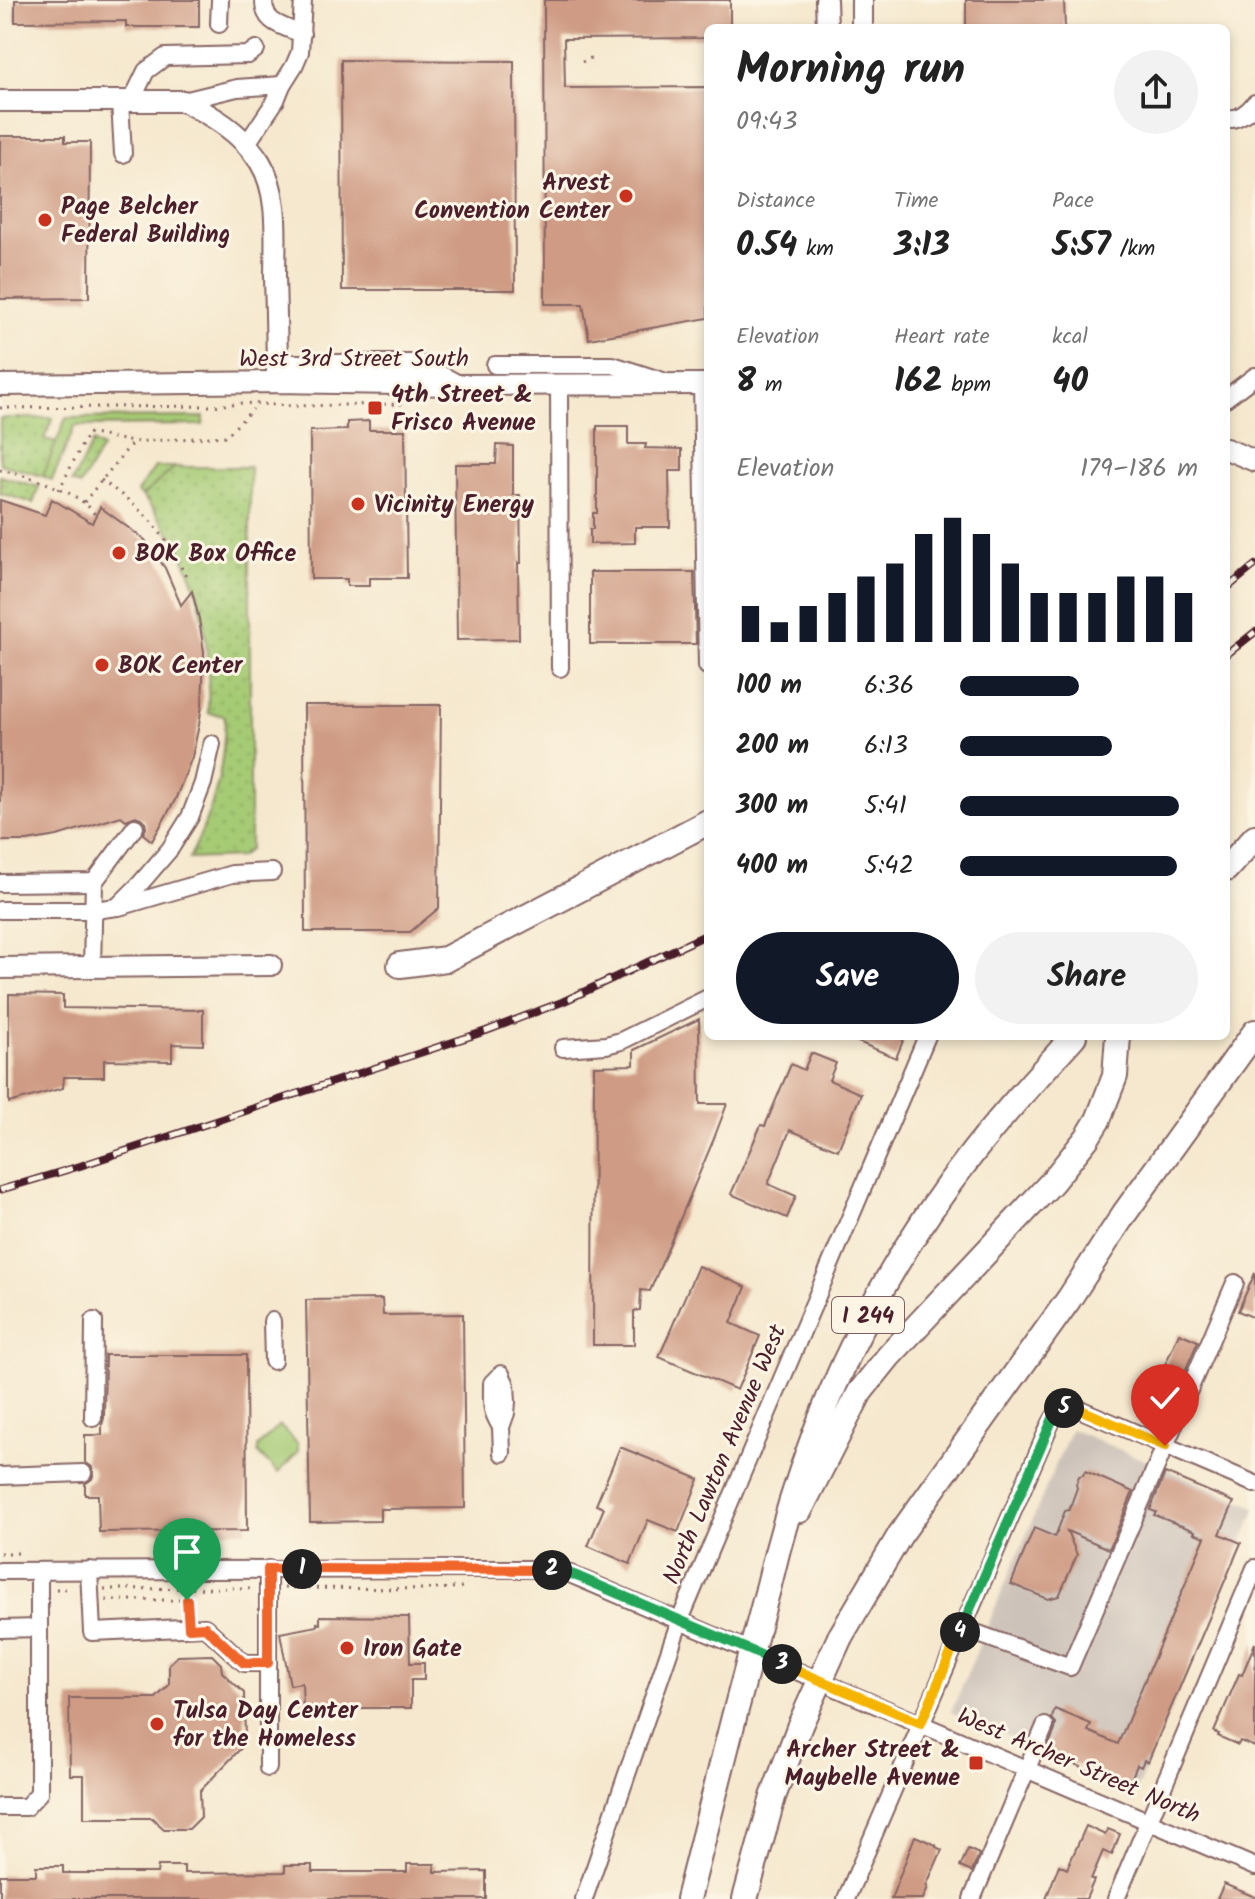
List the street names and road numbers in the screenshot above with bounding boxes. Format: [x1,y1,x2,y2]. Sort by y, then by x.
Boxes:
street label: West 3rd Street South [239,340,469,379]
road number: I 244 [832,1297,904,1333]
street label: North Lawton Avenue West [653,1318,798,1591]
street label: West Archer Street North [951,1697,1206,1835]

